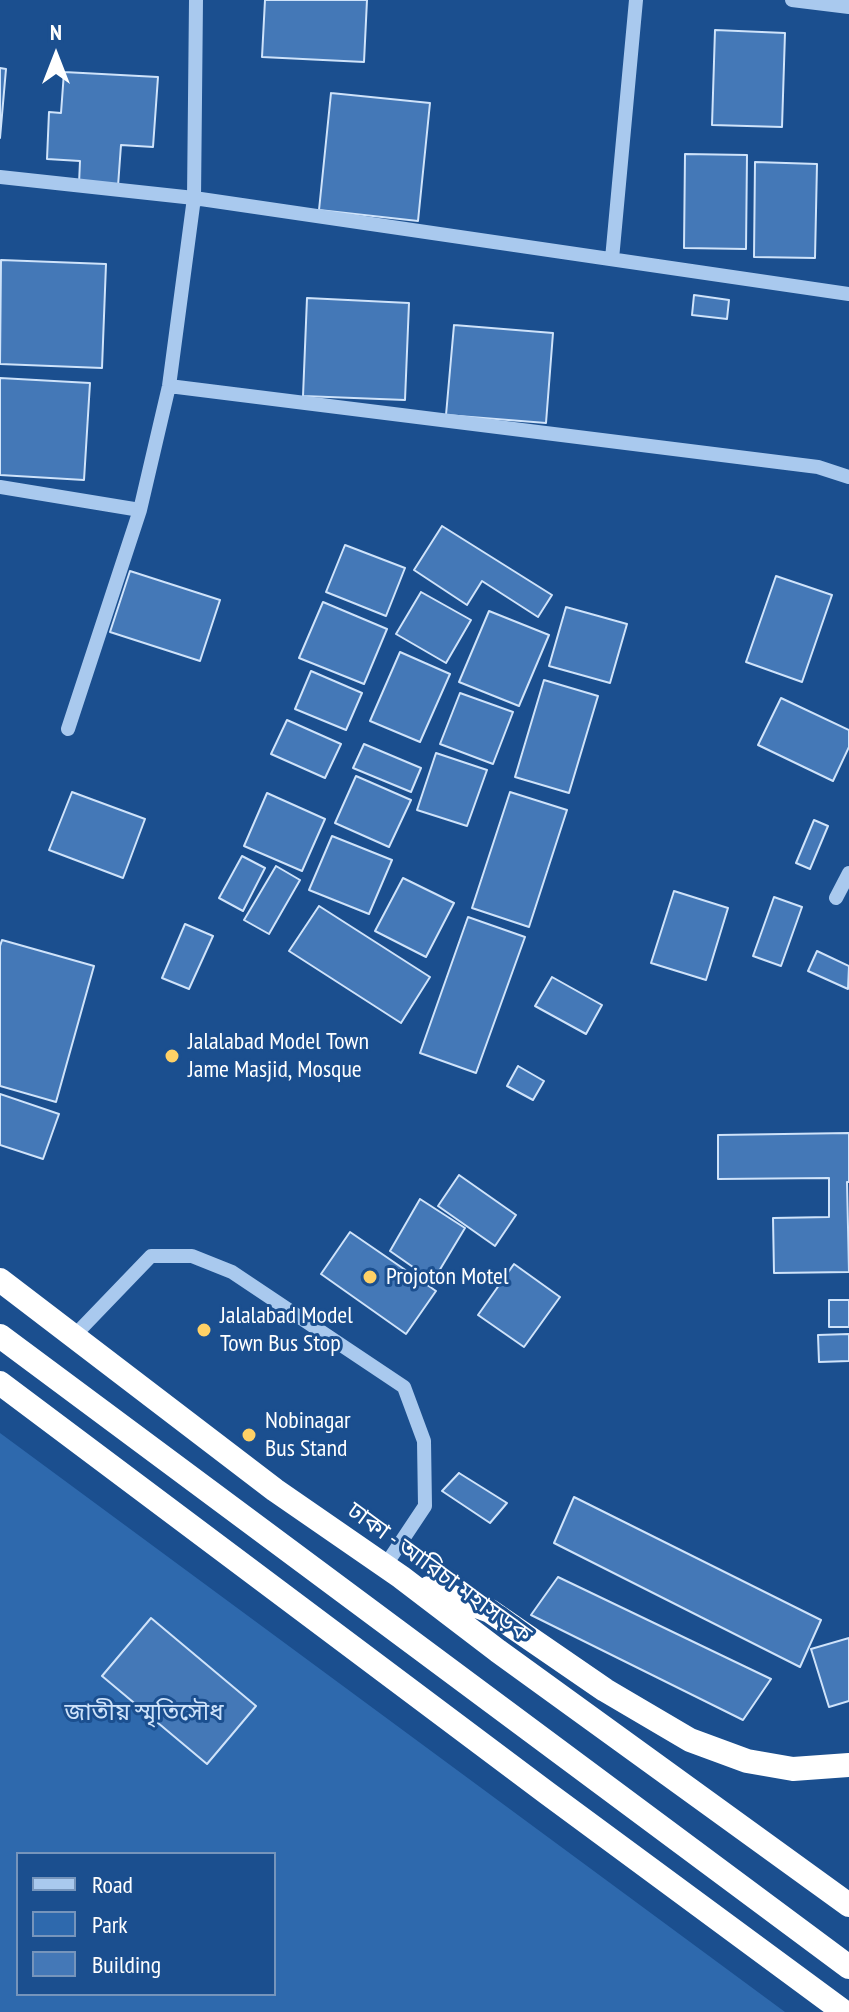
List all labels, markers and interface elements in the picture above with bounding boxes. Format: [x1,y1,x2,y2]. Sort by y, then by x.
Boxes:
north arrow [16,16,96,96]
text: N [50,18,62,46]
place label: Jalalabad Model Town Jame Masjid, Mosque [188,1028,369,1084]
marker: Jalalabad Model Town Jame Masjid, Mosque [163,1047,181,1065]
place label: Projoton Motel [386,1263,509,1291]
marker: Projoton Motel [361,1268,379,1286]
place label: Jalalabad Model Town Bus Stop [220,1302,353,1358]
marker: Jalalabad Model Town Bus Stop [195,1321,213,1339]
place label: Nobinagar Bus Stand [265,1407,351,1463]
marker: Nobinagar Bus Stand [240,1426,258,1444]
street label: ঢাকা - আরিচা মহাসড়ক [341,1497,537,1649]
park label: জাতীয় স্মৃতিসৌধ [65,1699,223,1727]
legend [16,1852,276,1996]
text: Road [92,1869,133,1900]
text: Park [92,1909,128,1940]
text: Building [92,1949,161,1980]

